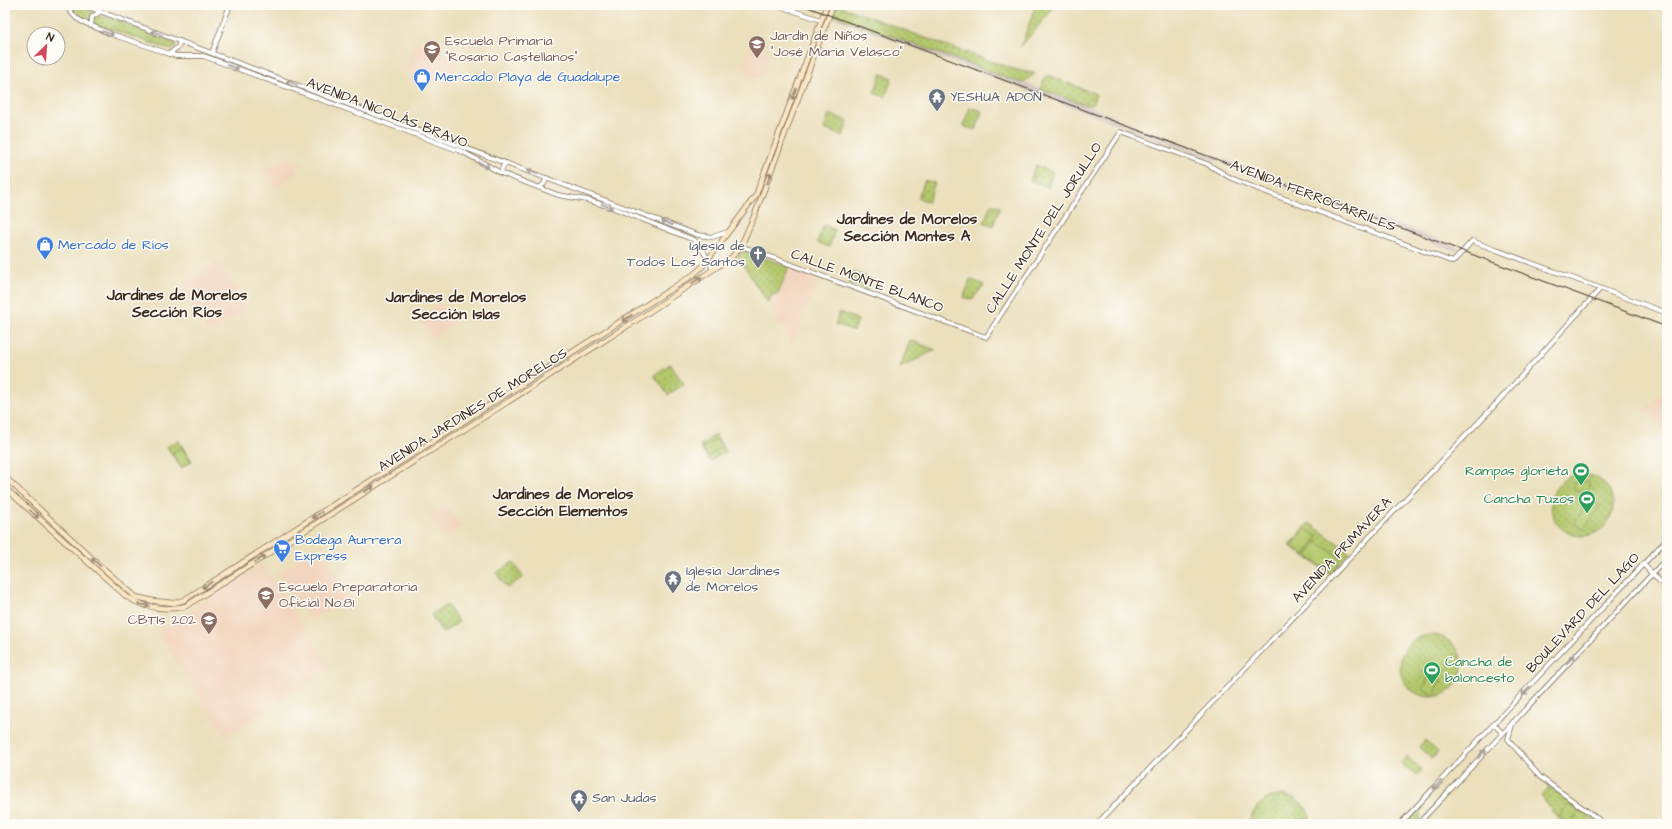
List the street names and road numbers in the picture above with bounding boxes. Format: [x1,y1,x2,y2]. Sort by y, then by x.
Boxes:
street label: AVENIDA NICOLÁS BRAVO [304,73,470,153]
street label: CALLE MONTE DEL JORULLO [981,138,1107,318]
street label: AVENIDA FERROCARRILES [1227,155,1399,237]
street label: CALLE MONTE BLANCO [788,244,946,318]
street label: AVENIDA JARDINES DE MORELOS [374,343,572,477]
street label: AVENIDA PRIMAVERA [1288,493,1396,607]
street label: BOULEVARD DEL LAGO [1522,548,1644,678]

